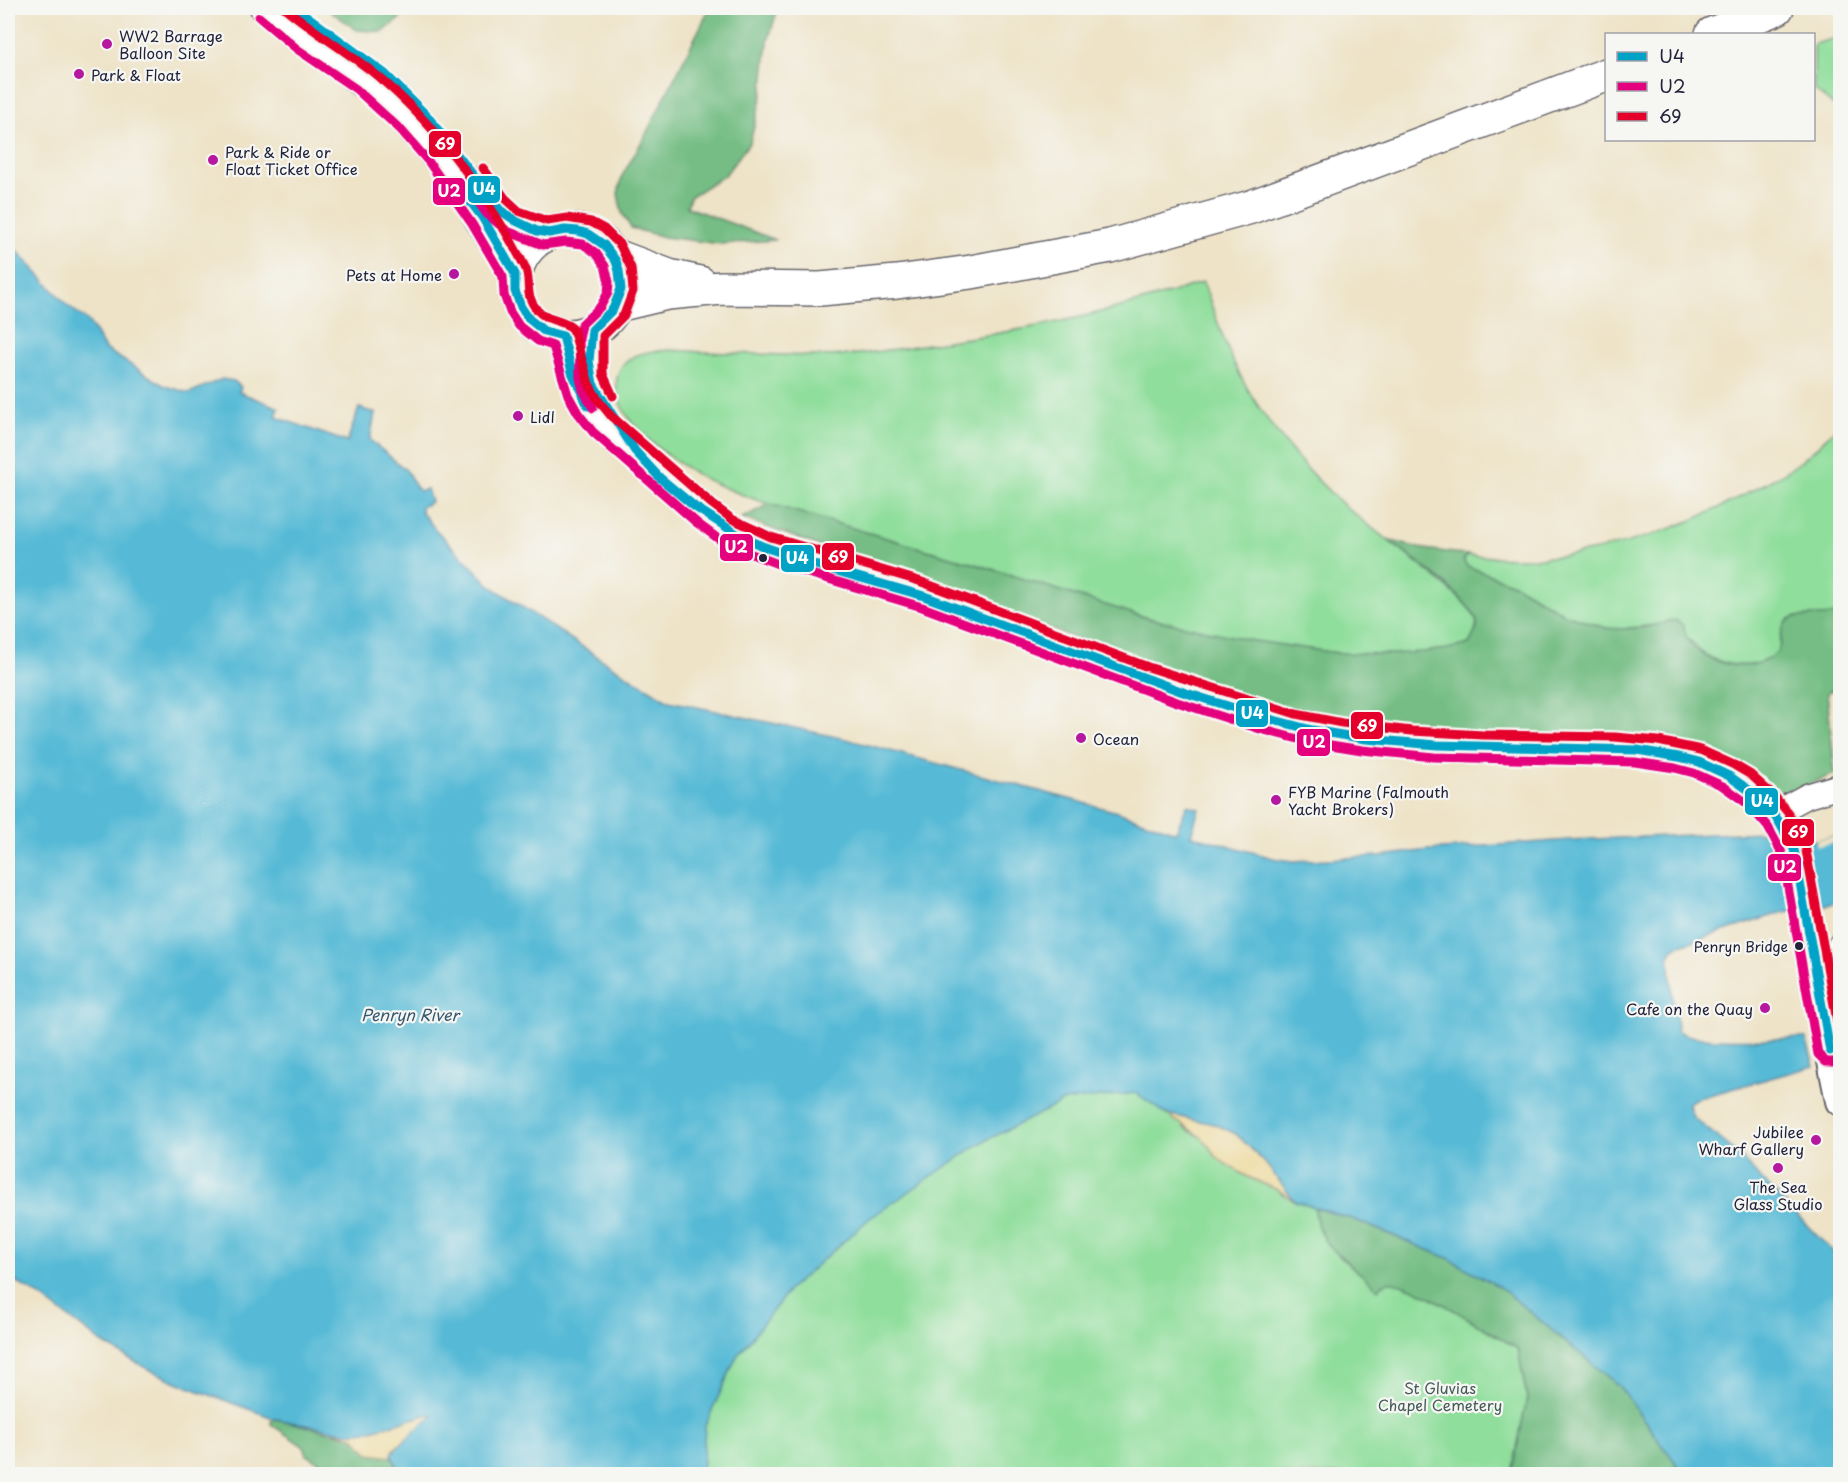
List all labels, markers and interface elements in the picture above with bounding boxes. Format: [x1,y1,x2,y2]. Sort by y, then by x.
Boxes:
place label: WW2 Barrage Balloon Site [119,24,223,64]
legend [1605,33,1815,141]
marker: WW2 Barrage Balloon Site [100,37,114,51]
text: U4 [1659,42,1685,69]
place label: Park & Float [91,63,181,86]
marker: Park & Float [72,67,86,81]
text: U2 [1659,72,1686,99]
text: 69 [1659,102,1682,129]
line badge: 69 [428,130,462,158]
text: 69 [435,131,455,155]
place label: Park & Ride or Float Ticket Office [225,140,358,180]
marker: Park & Ride or Float Ticket Office [206,153,220,167]
line badge: U4 [467,175,501,204]
text: U4 [472,176,496,200]
line badge: U2 [432,177,466,206]
text: U2 [437,178,461,202]
place label: Pets at Home [346,263,442,286]
marker: Pets at Home [447,267,461,281]
place label: Lidl [530,405,555,428]
marker: Lidl [511,409,525,423]
line badge: U2 [719,533,754,562]
text: U2 [724,534,748,558]
line badge: 69 [821,542,855,571]
line badge: U4 [780,544,815,573]
text: 69 [828,544,848,568]
text: U4 [785,545,809,569]
unlabelled marker [757,552,769,564]
line badge: U4 [1235,699,1269,728]
text: U4 [1240,700,1264,724]
line badge: 69 [1350,711,1384,740]
text: 69 [1357,713,1377,737]
place label: Ocean [1093,727,1139,750]
line badge: U2 [1296,728,1331,757]
text: U2 [1302,729,1326,753]
marker: Ocean [1074,731,1088,745]
place label: FYB Marine (Falmouth Yacht Brokers) [1288,780,1449,820]
line badge: U4 [1744,787,1779,816]
text: U4 [1750,788,1774,812]
marker: FYB Marine (Falmouth Yacht Brokers) [1269,793,1283,807]
line badge: 69 [1781,818,1815,847]
text: 69 [1788,819,1808,843]
line badge: U2 [1767,853,1802,882]
text: U2 [1773,854,1797,878]
place label: Penryn Bridge [1694,936,1788,957]
marker: Penryn Bridge [1793,940,1805,952]
place label: Cafe on the Quay [1626,997,1753,1020]
marker: Cafe on the Quay [1758,1001,1772,1015]
water label: Penryn River [361,1002,461,1026]
place label: Jubilee Wharf Gallery [1698,1120,1804,1160]
marker: Jubilee Wharf Gallery [1809,1133,1823,1147]
marker: The Sea Glass Studio [1771,1161,1785,1175]
place label: The Sea Glass Studio [1733,1175,1823,1215]
park label: St Gluvias Chapel Cemetery [1378,1376,1502,1416]

